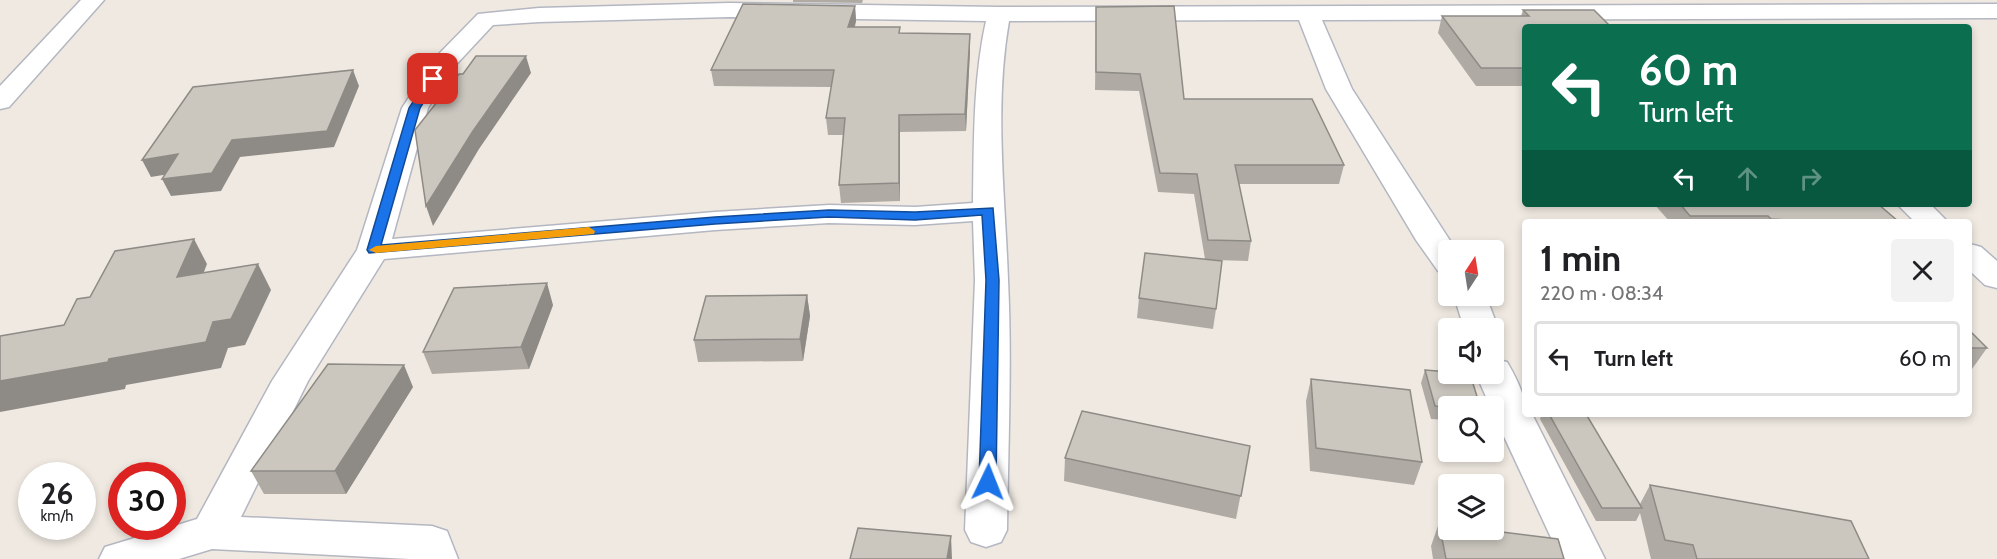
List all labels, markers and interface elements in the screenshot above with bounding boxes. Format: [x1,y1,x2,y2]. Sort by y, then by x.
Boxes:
text: 60 m [1639,44,1738,96]
icon: left [1540,48,1618,126]
pin [407,53,458,104]
icon: arrive [416,62,449,95]
text: Turn left [1639,96,1733,129]
icon: left [1668,162,1701,195]
icon: ahead [1731,162,1764,195]
icon: right [1794,162,1827,195]
text: 1 min [1540,236,1621,280]
button: close [1891,239,1954,302]
north arrow [1438,240,1504,306]
map controls [1438,240,1504,540]
text: 220 m · 08:34 [1540,281,1663,305]
button: sound [1438,318,1504,384]
icon: left [1543,342,1576,375]
text: Turn left [1594,345,1673,372]
text: 60 m [1899,345,1951,372]
button: search [1438,396,1504,462]
position arrow [956,450,1020,514]
speed limit sign: 30 [108,462,186,540]
button: layers [1438,474,1504,540]
text: 26 [41,475,73,512]
text: km/h [41,507,73,525]

